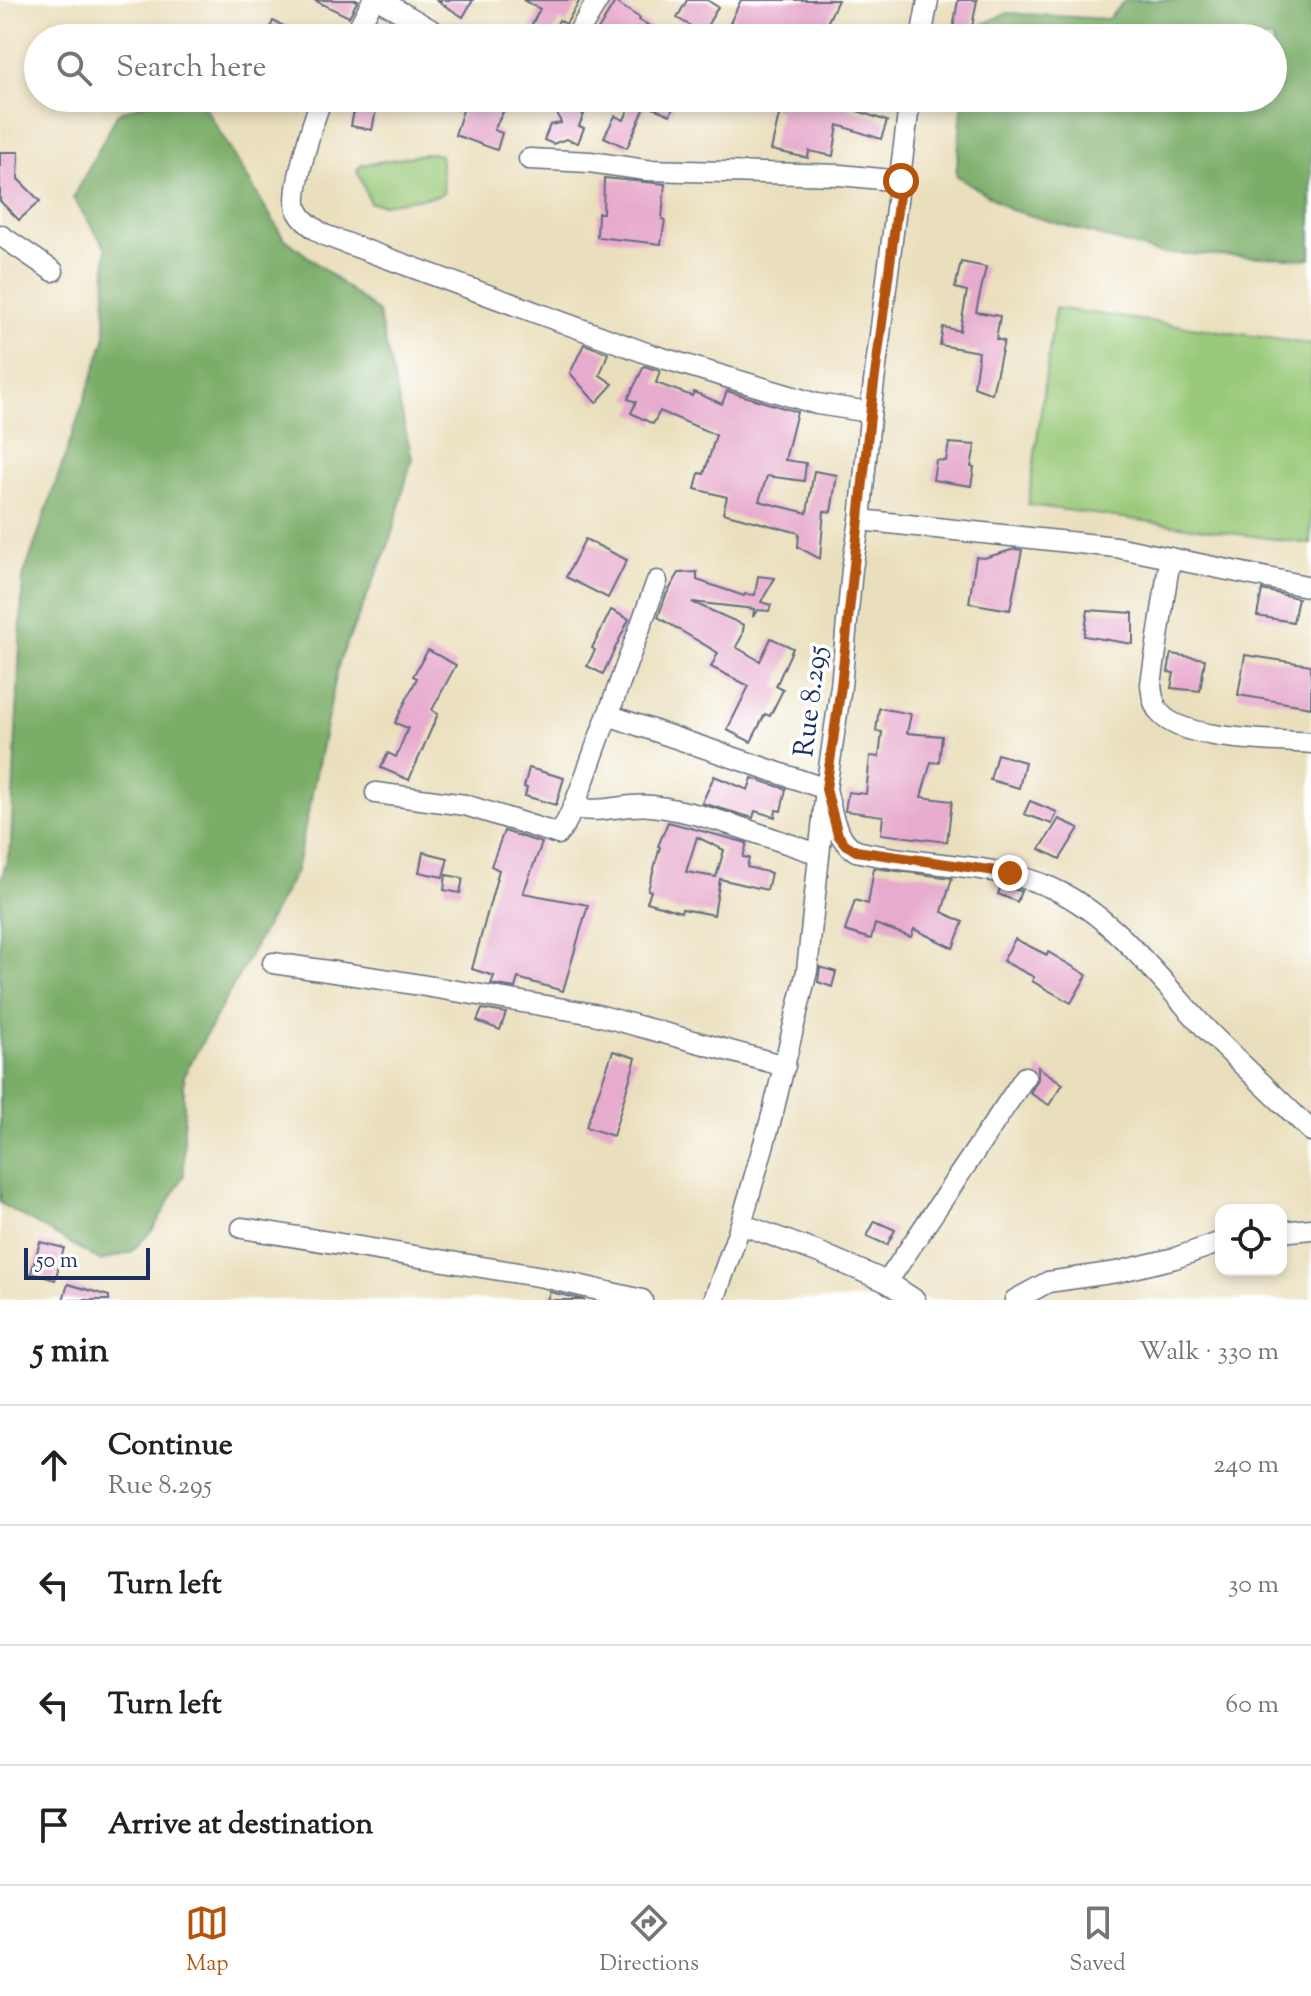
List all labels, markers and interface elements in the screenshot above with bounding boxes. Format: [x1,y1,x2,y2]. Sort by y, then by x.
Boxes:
search box [24,24,1287,112]
icon: search [52,46,96,90]
text: Search here [116,47,266,90]
route start [883,163,919,199]
street label: Rue 8.295 [785,643,839,759]
route end [992,855,1028,891]
map controls [1215,1204,1287,1276]
button: locate [1215,1204,1287,1276]
scale bar [24,1244,150,1280]
text: 50 m [36,1246,78,1278]
text: 5 min [32,1328,109,1377]
text: Walk · 330 m [1139,1334,1279,1371]
text: Continue [108,1425,233,1468]
icon: ahead [32,1443,76,1487]
text: 240 m [1213,1447,1279,1484]
text: Rue 8.295 [108,1468,212,1505]
icon: left [32,1563,76,1607]
text: Turn left [108,1564,222,1607]
text: 30 m [1228,1567,1279,1604]
icon: left [32,1683,76,1727]
text: Turn left [108,1684,222,1727]
text: 60 m [1225,1687,1279,1724]
icon: arrive [32,1803,76,1847]
text: Arrive at destination [108,1804,373,1847]
tab: Map [185,1901,229,1981]
tab: Directions [600,1901,699,1981]
tab: Saved [1069,1901,1126,1981]

